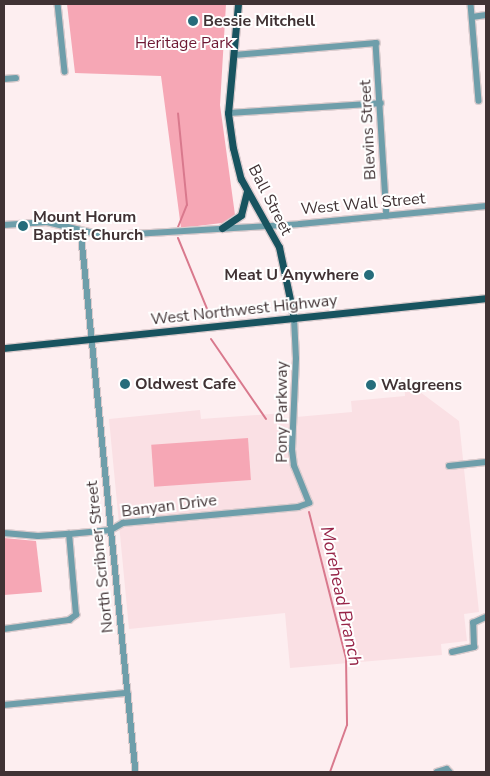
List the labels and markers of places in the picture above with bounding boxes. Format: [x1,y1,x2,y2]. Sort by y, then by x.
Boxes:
place label: Bessie Mitchell [203,11,315,31]
marker: Bessie Mitchell [187,15,199,27]
place label: Mount Horum Baptist Church [33,207,143,245]
marker: Mount Horum Baptist Church [17,220,29,232]
place label: Meat U Anywhere [224,265,359,285]
marker: Meat U Anywhere [363,269,375,281]
place label: Oldwest Cafe [135,374,236,394]
place label: Walgreens [381,375,462,395]
marker: Oldwest Cafe [119,378,131,390]
marker: Walgreens [365,379,377,391]

